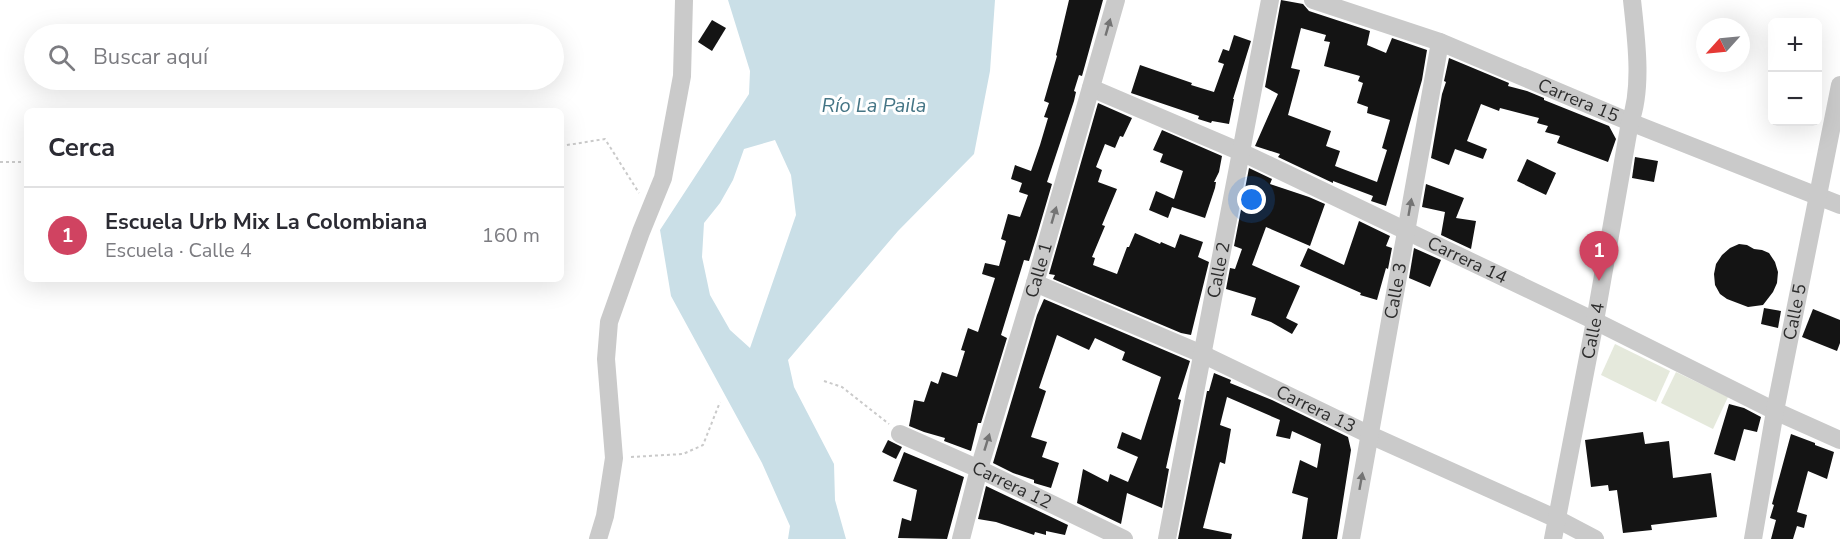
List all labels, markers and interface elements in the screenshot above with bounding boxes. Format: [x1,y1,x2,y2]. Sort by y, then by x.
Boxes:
one-way arrow [1104,18,1113,36]
north arrow [1696,18,1750,72]
map controls [1768,18,1822,126]
button: + [1768,18,1822,72]
search box [24,24,564,90]
icon: search [45,41,78,74]
text: Buscar aquí [93,42,208,72]
button: − [1768,72,1822,126]
street label: Carrera 15 [1534,73,1623,128]
water label: Río La Paila [822,92,926,119]
text: Cerca [48,130,115,165]
your location [1237,185,1266,214]
one-way arrow [1406,197,1415,216]
one-way arrow [1050,206,1059,224]
text: Escuela Urb Mix La Colombiana [105,207,427,237]
text: 1 [62,222,74,249]
text: 160 m [482,222,540,249]
street label: Carrera 14 [1423,231,1512,290]
pin: 1 [1580,232,1618,281]
text: Escuela · Calle 4 [105,237,252,264]
street label: Calle 1 [1019,239,1058,301]
street label: Calle 2 [1201,240,1236,300]
street label: Calle 3 [1379,261,1412,321]
street label: Calle 5 [1777,282,1812,342]
street label: Calle 4 [1576,301,1610,361]
street label: Carrera 13 [1272,379,1360,438]
one-way arrow [983,433,992,451]
street label: Carrera 12 [968,455,1056,514]
one-way arrow [1357,472,1366,491]

